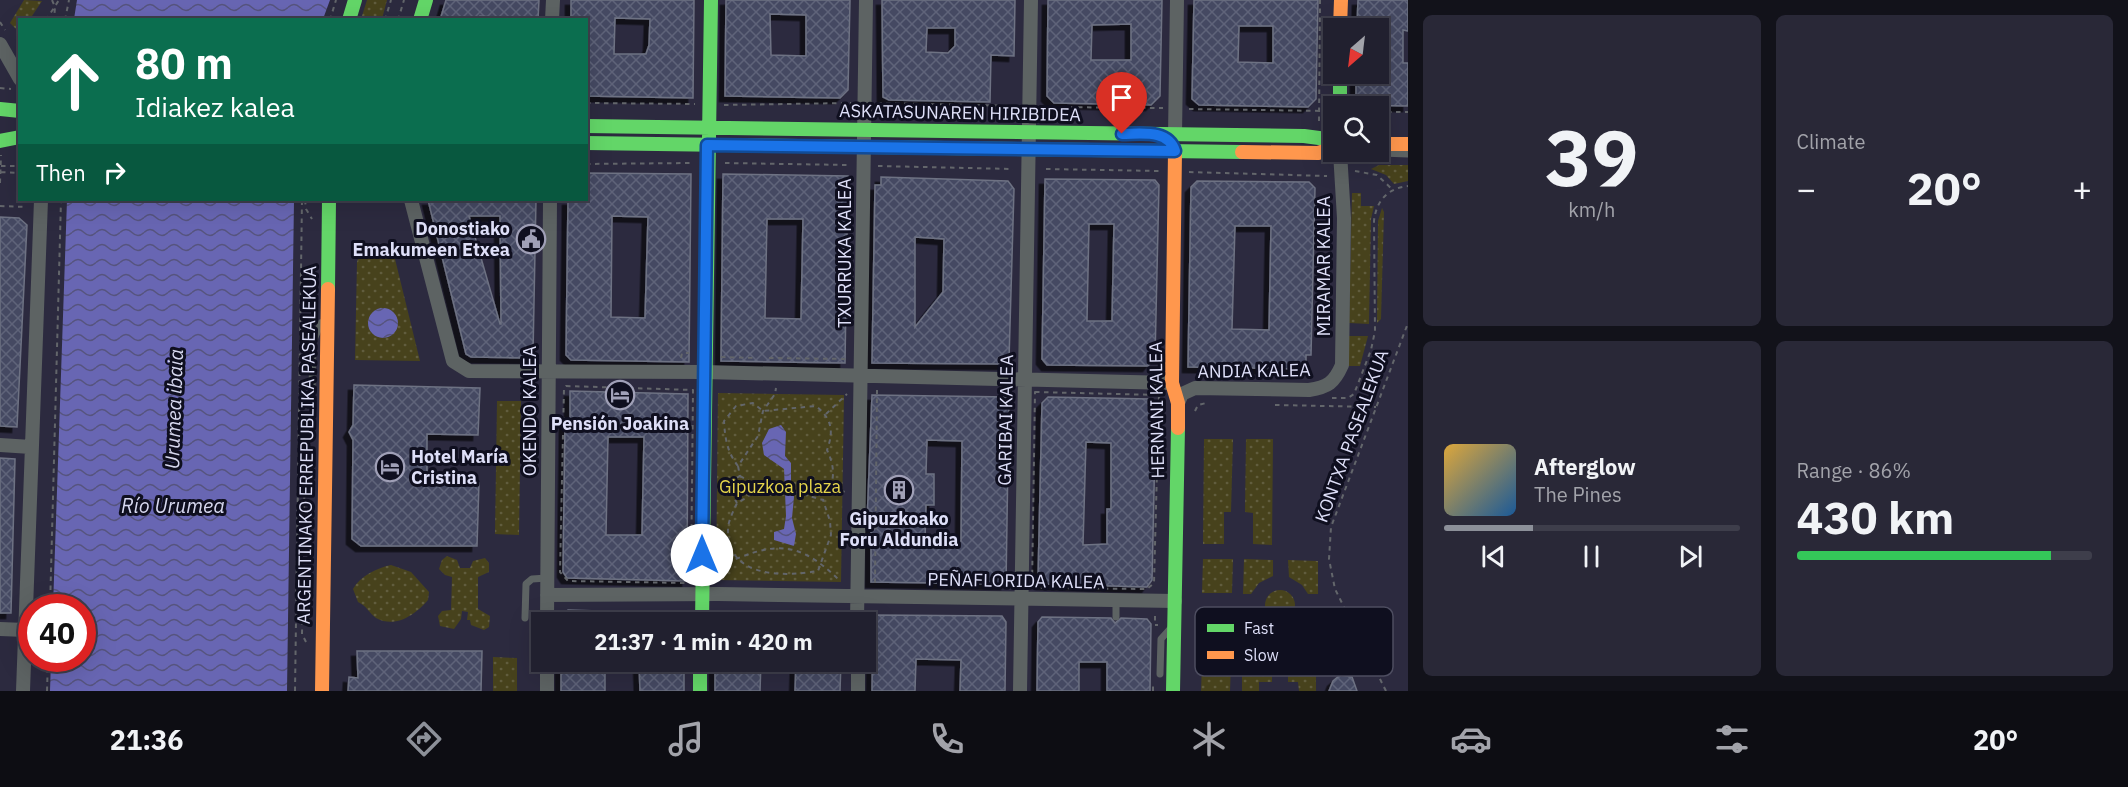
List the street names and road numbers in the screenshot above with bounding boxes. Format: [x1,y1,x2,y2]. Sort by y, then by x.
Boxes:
street label: ASKATASUNAREN HIRIBIDEA [839,99,1082,126]
street label: TXURRUKA KALEA [833,178,856,328]
street label: MIRAMAR KALEA [1312,195,1335,336]
street label: ARGENTINAKO ERREPUBLIKA PASEALEKUA [292,265,321,625]
street label: HERNANI KALEA [1144,341,1169,479]
street label: OKENDO KALEA [518,345,541,476]
street label: KONTXA PASEALEKUA [1310,346,1394,525]
street label: GARIBAI KALEA [993,354,1018,486]
street label: ANDIA KALEA [1197,358,1311,383]
street label: PEÑAFLORIDA KALEA [927,567,1105,594]

